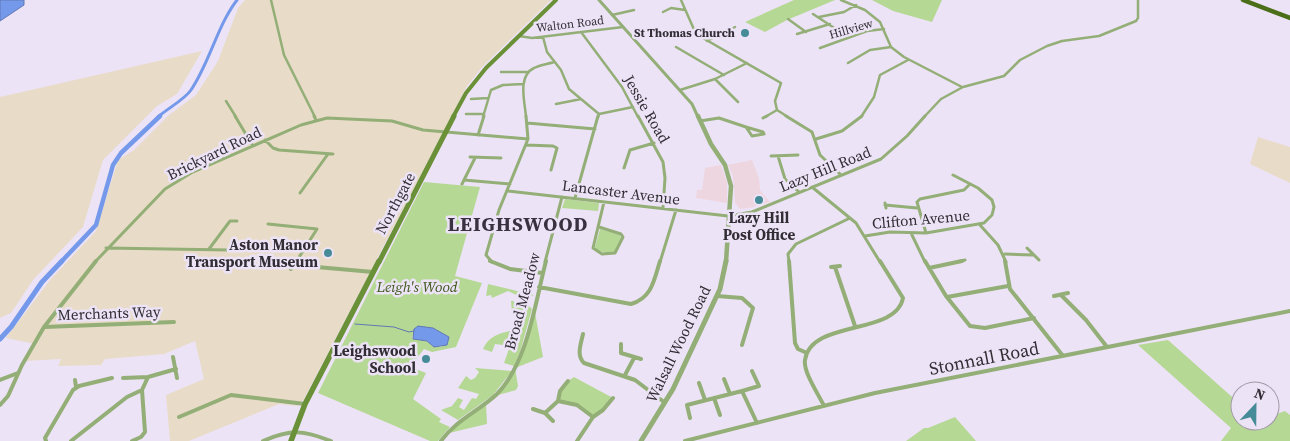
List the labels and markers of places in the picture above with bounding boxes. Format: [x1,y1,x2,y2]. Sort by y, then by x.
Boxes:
place label: St Thomas Church [634,25,736,41]
marker: St Thomas Church [739,27,751,39]
marker: Lazy Hill Post Office [753,194,765,206]
place label: Lazy Hill Post Office [723,207,796,245]
place label: Aston Manor Transport Museum [186,234,318,272]
marker: Aston Manor Transport Museum [322,247,334,259]
place label: Leighswood School [333,340,416,378]
marker: Leighswood School [420,353,432,365]

